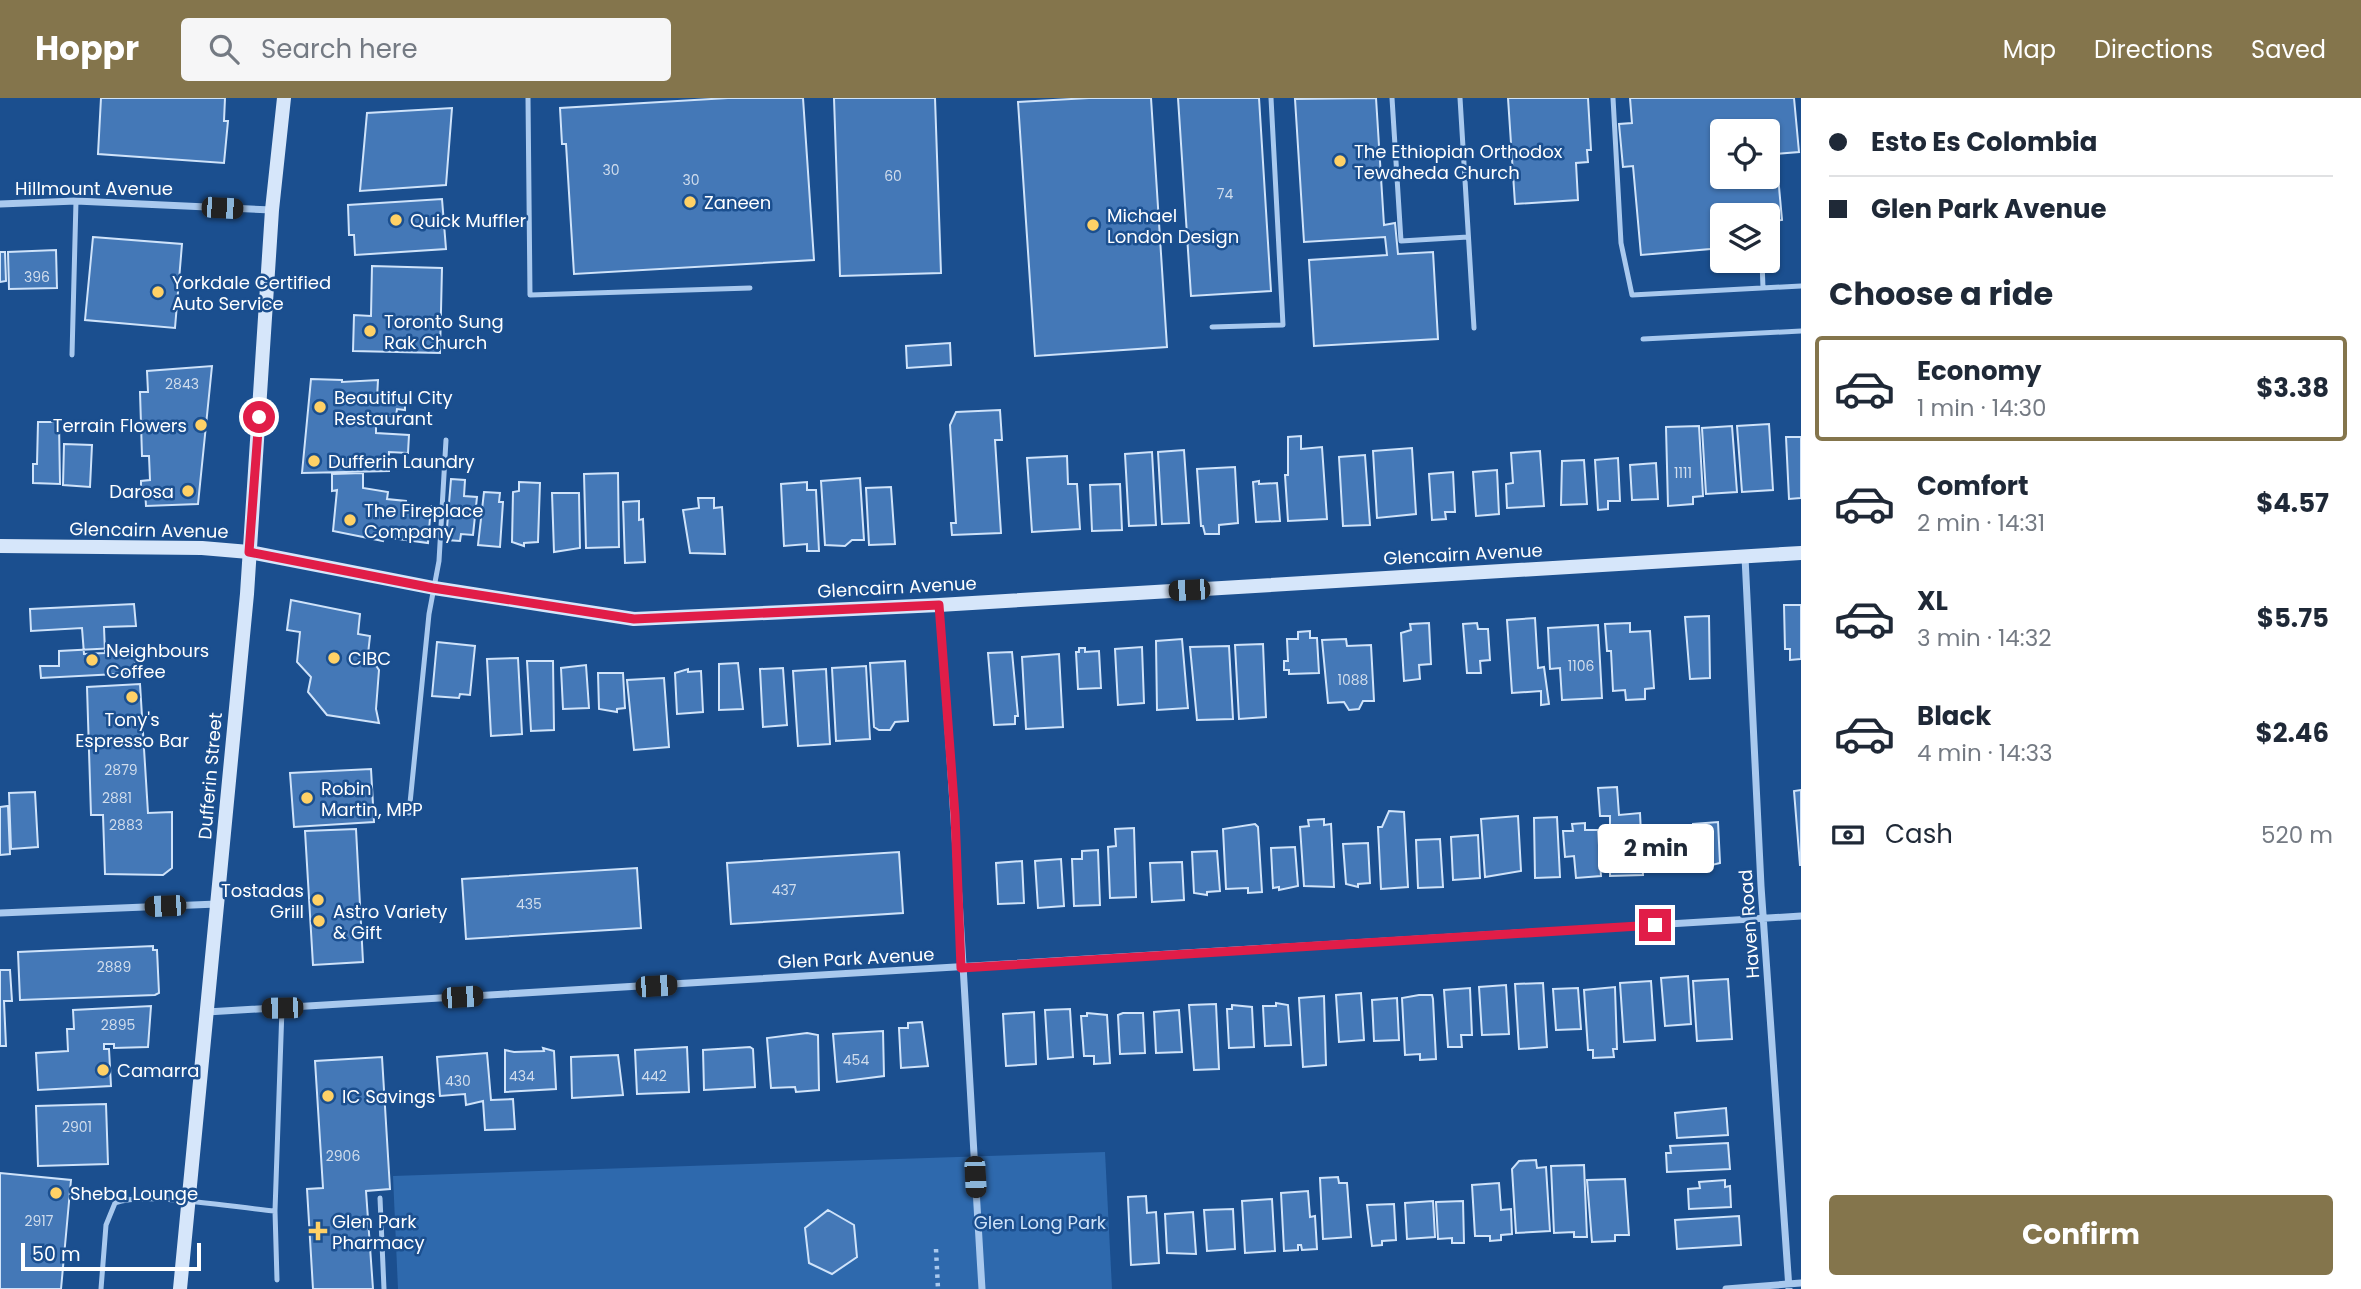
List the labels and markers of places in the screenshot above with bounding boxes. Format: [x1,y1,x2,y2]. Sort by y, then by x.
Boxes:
place label: The Ethiopian Orthodox Tewaheda Church [1354,139,1563,185]
marker: The Ethiopian Orthodox Tewaheda Church [1332,153,1348,169]
place label: Zaneen [704,190,771,215]
marker: Zaneen [682,194,698,210]
place label: Michael London Design [1107,203,1239,249]
place label: Quick Muffler [410,208,527,233]
marker: Quick Muffler [388,212,404,228]
marker: Michael London Design [1085,217,1101,233]
place label: Yorkdale Certified Auto Service [172,270,331,316]
marker: Yorkdale Certified Auto Service [150,284,166,300]
place label: Toronto Sung Rak Church [384,309,504,355]
marker: Toronto Sung Rak Church [362,323,378,339]
place label: Beautiful City Restaurant [334,385,453,431]
marker: Beautiful City Restaurant [312,399,328,415]
place label: Terrain Flowers [53,413,187,438]
marker: Terrain Flowers [193,417,209,433]
place label: Dufferin Laundry [328,449,475,474]
marker: Dufferin Laundry [306,453,322,469]
place label: Darosa [109,479,174,504]
marker: Darosa [180,483,196,499]
place label: The Fireplace Company [364,498,483,544]
marker: The Fireplace Company [342,512,358,528]
place label: Neighbours Coffee [106,638,209,684]
place label: CIBC [348,646,391,671]
marker: CIBC [326,650,342,666]
marker: Neighbours Coffee [84,652,100,668]
marker: Tony's Espresso Bar [124,689,140,705]
place label: Tony's Espresso Bar [75,707,189,753]
place label: Robin Martin, MPP [321,776,423,822]
marker: Robin Martin, MPP [299,790,315,806]
place label: Tostadas Grill [221,878,304,924]
marker: Tostadas Grill [310,892,326,908]
place label: Astro Variety & Gift [333,899,447,945]
marker: Astro Variety & Gift [311,913,327,929]
place label: Camarra [117,1058,199,1083]
marker: Camarra [95,1062,111,1078]
place label: IC Savings [342,1084,435,1109]
marker: IC Savings [320,1088,336,1104]
place label: Sheba Lounge [70,1181,198,1206]
marker: Sheba Lounge [48,1185,64,1201]
place label: Glen Park Pharmacy [332,1209,425,1255]
marker: Glen Park Pharmacy [310,1223,326,1239]

